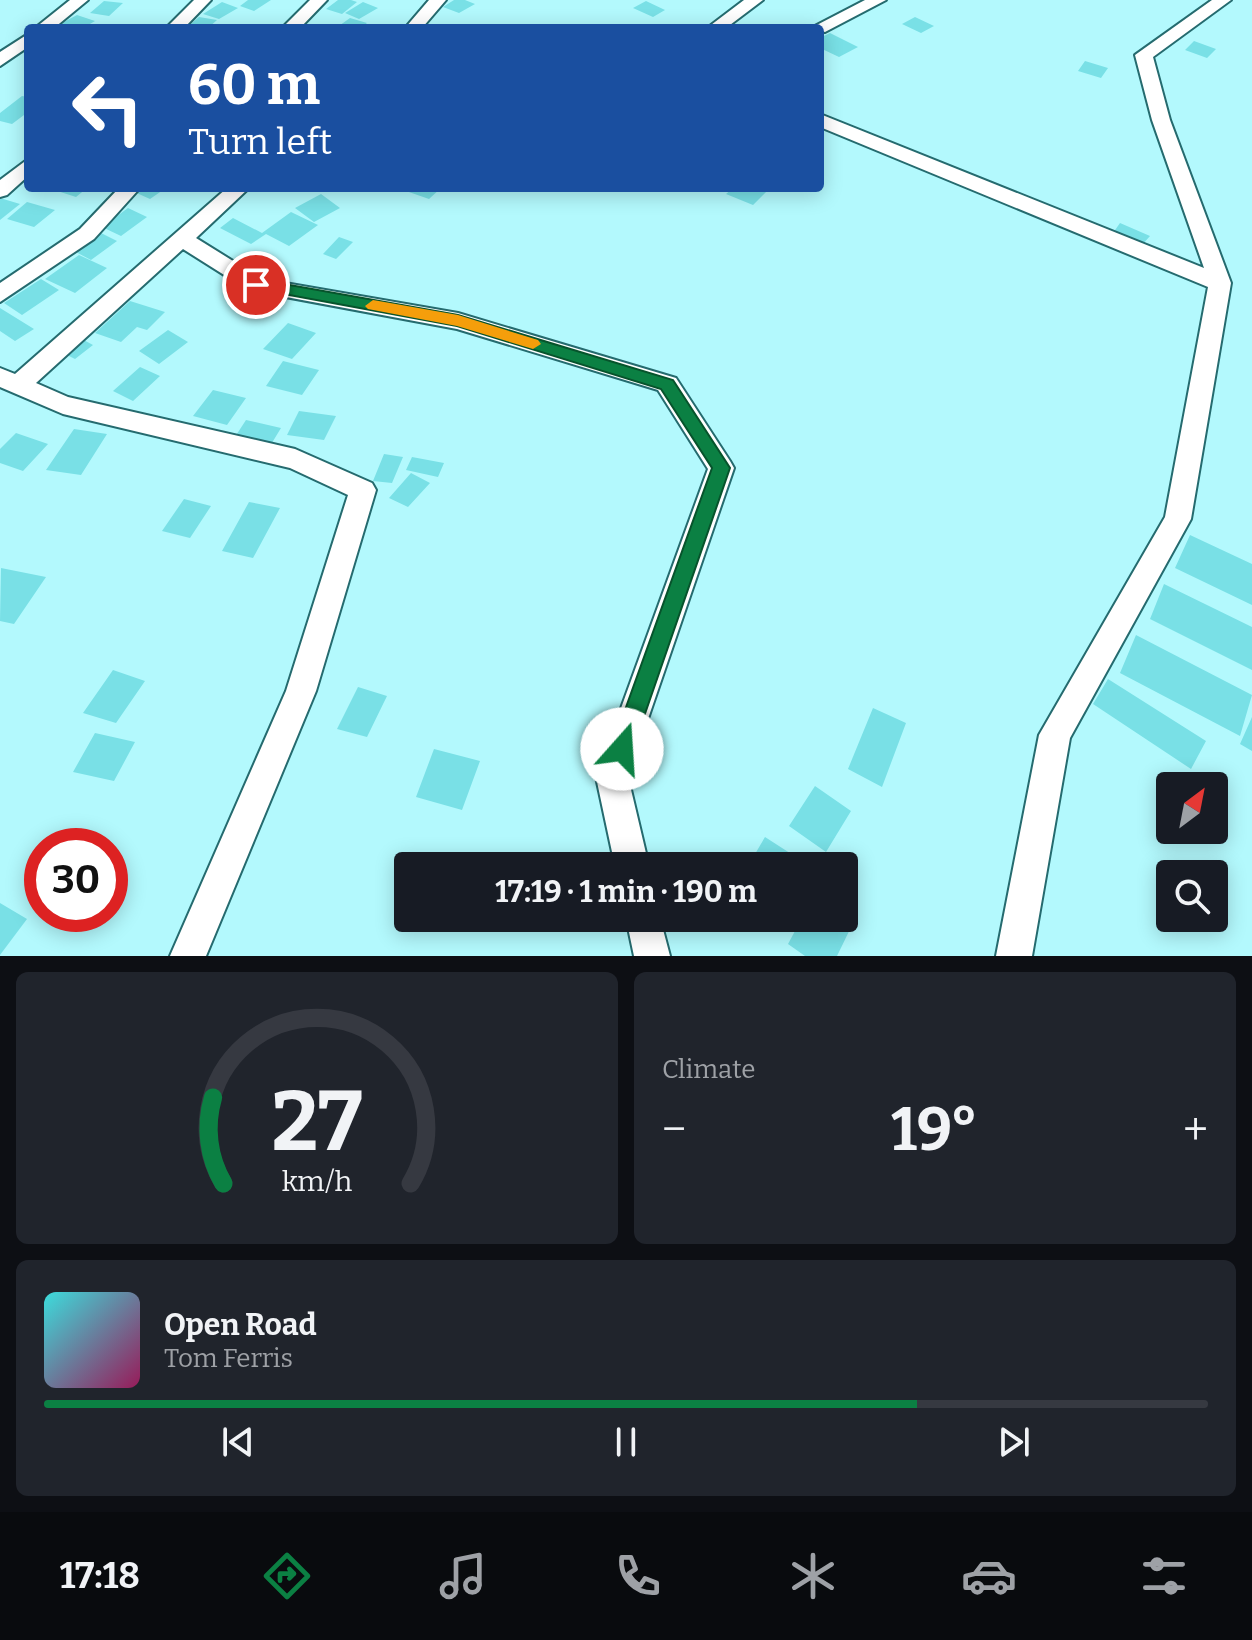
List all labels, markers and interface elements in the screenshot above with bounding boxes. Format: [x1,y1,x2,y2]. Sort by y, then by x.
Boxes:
text: 60 m [188,52,320,119]
icon: left [56,56,160,160]
text: Turn left [188,120,332,164]
pin [222,251,290,319]
icon: arrive [234,263,278,307]
position arrow [580,707,664,791]
north arrow [1156,772,1228,844]
map controls [1156,772,1228,932]
speed limit sign: 30 [24,828,128,932]
button: search [1156,860,1228,932]
text: 17:19 · 1 min · 190 m [495,874,757,910]
text: Climate [662,1054,756,1085]
text: 27 [271,1072,363,1172]
text: 19° [891,1094,978,1166]
text: − [662,1103,686,1156]
text: + [1183,1103,1208,1156]
text: km/h [282,1164,353,1199]
text: Open Road [164,1307,317,1343]
text: Tom Ferris [164,1343,293,1374]
icon: previous [216,1420,260,1464]
icon: pause [604,1420,648,1464]
icon: next [992,1420,1036,1464]
icon: directions [259,1548,315,1604]
icon: music [435,1548,491,1604]
icon: phone [610,1548,666,1604]
icon: climate [785,1548,841,1604]
icon: car [961,1548,1017,1604]
icon: filters [1136,1548,1192,1604]
text: 17:18 [60,1554,140,1598]

